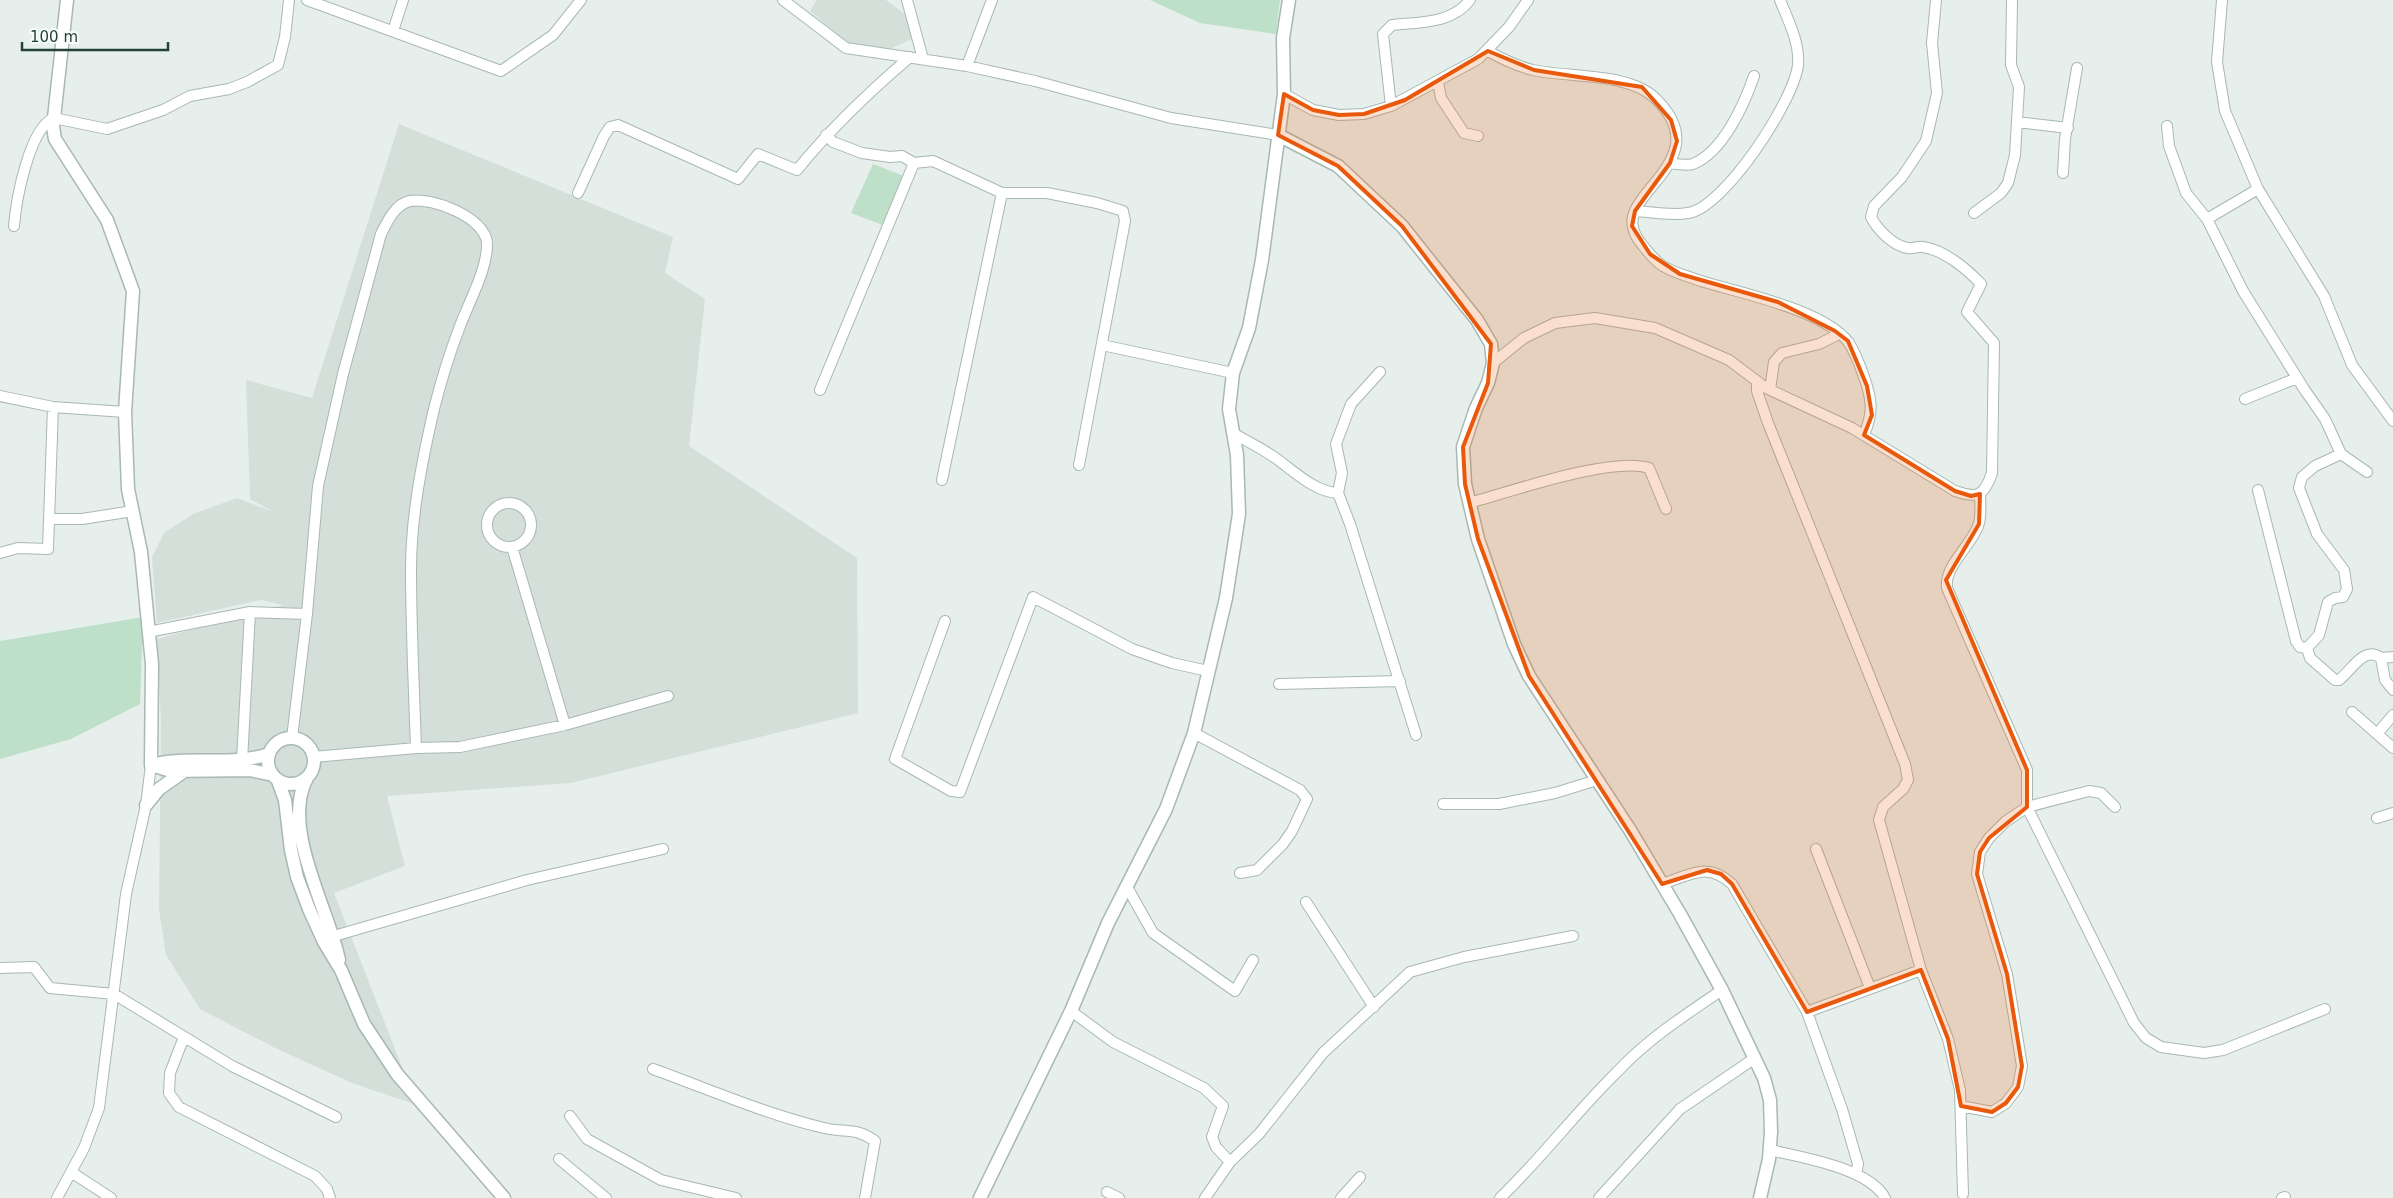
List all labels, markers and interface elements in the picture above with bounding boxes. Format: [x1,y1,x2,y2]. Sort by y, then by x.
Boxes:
scale bar [22,20,169,52]
text: 100 m [30,28,78,46]

